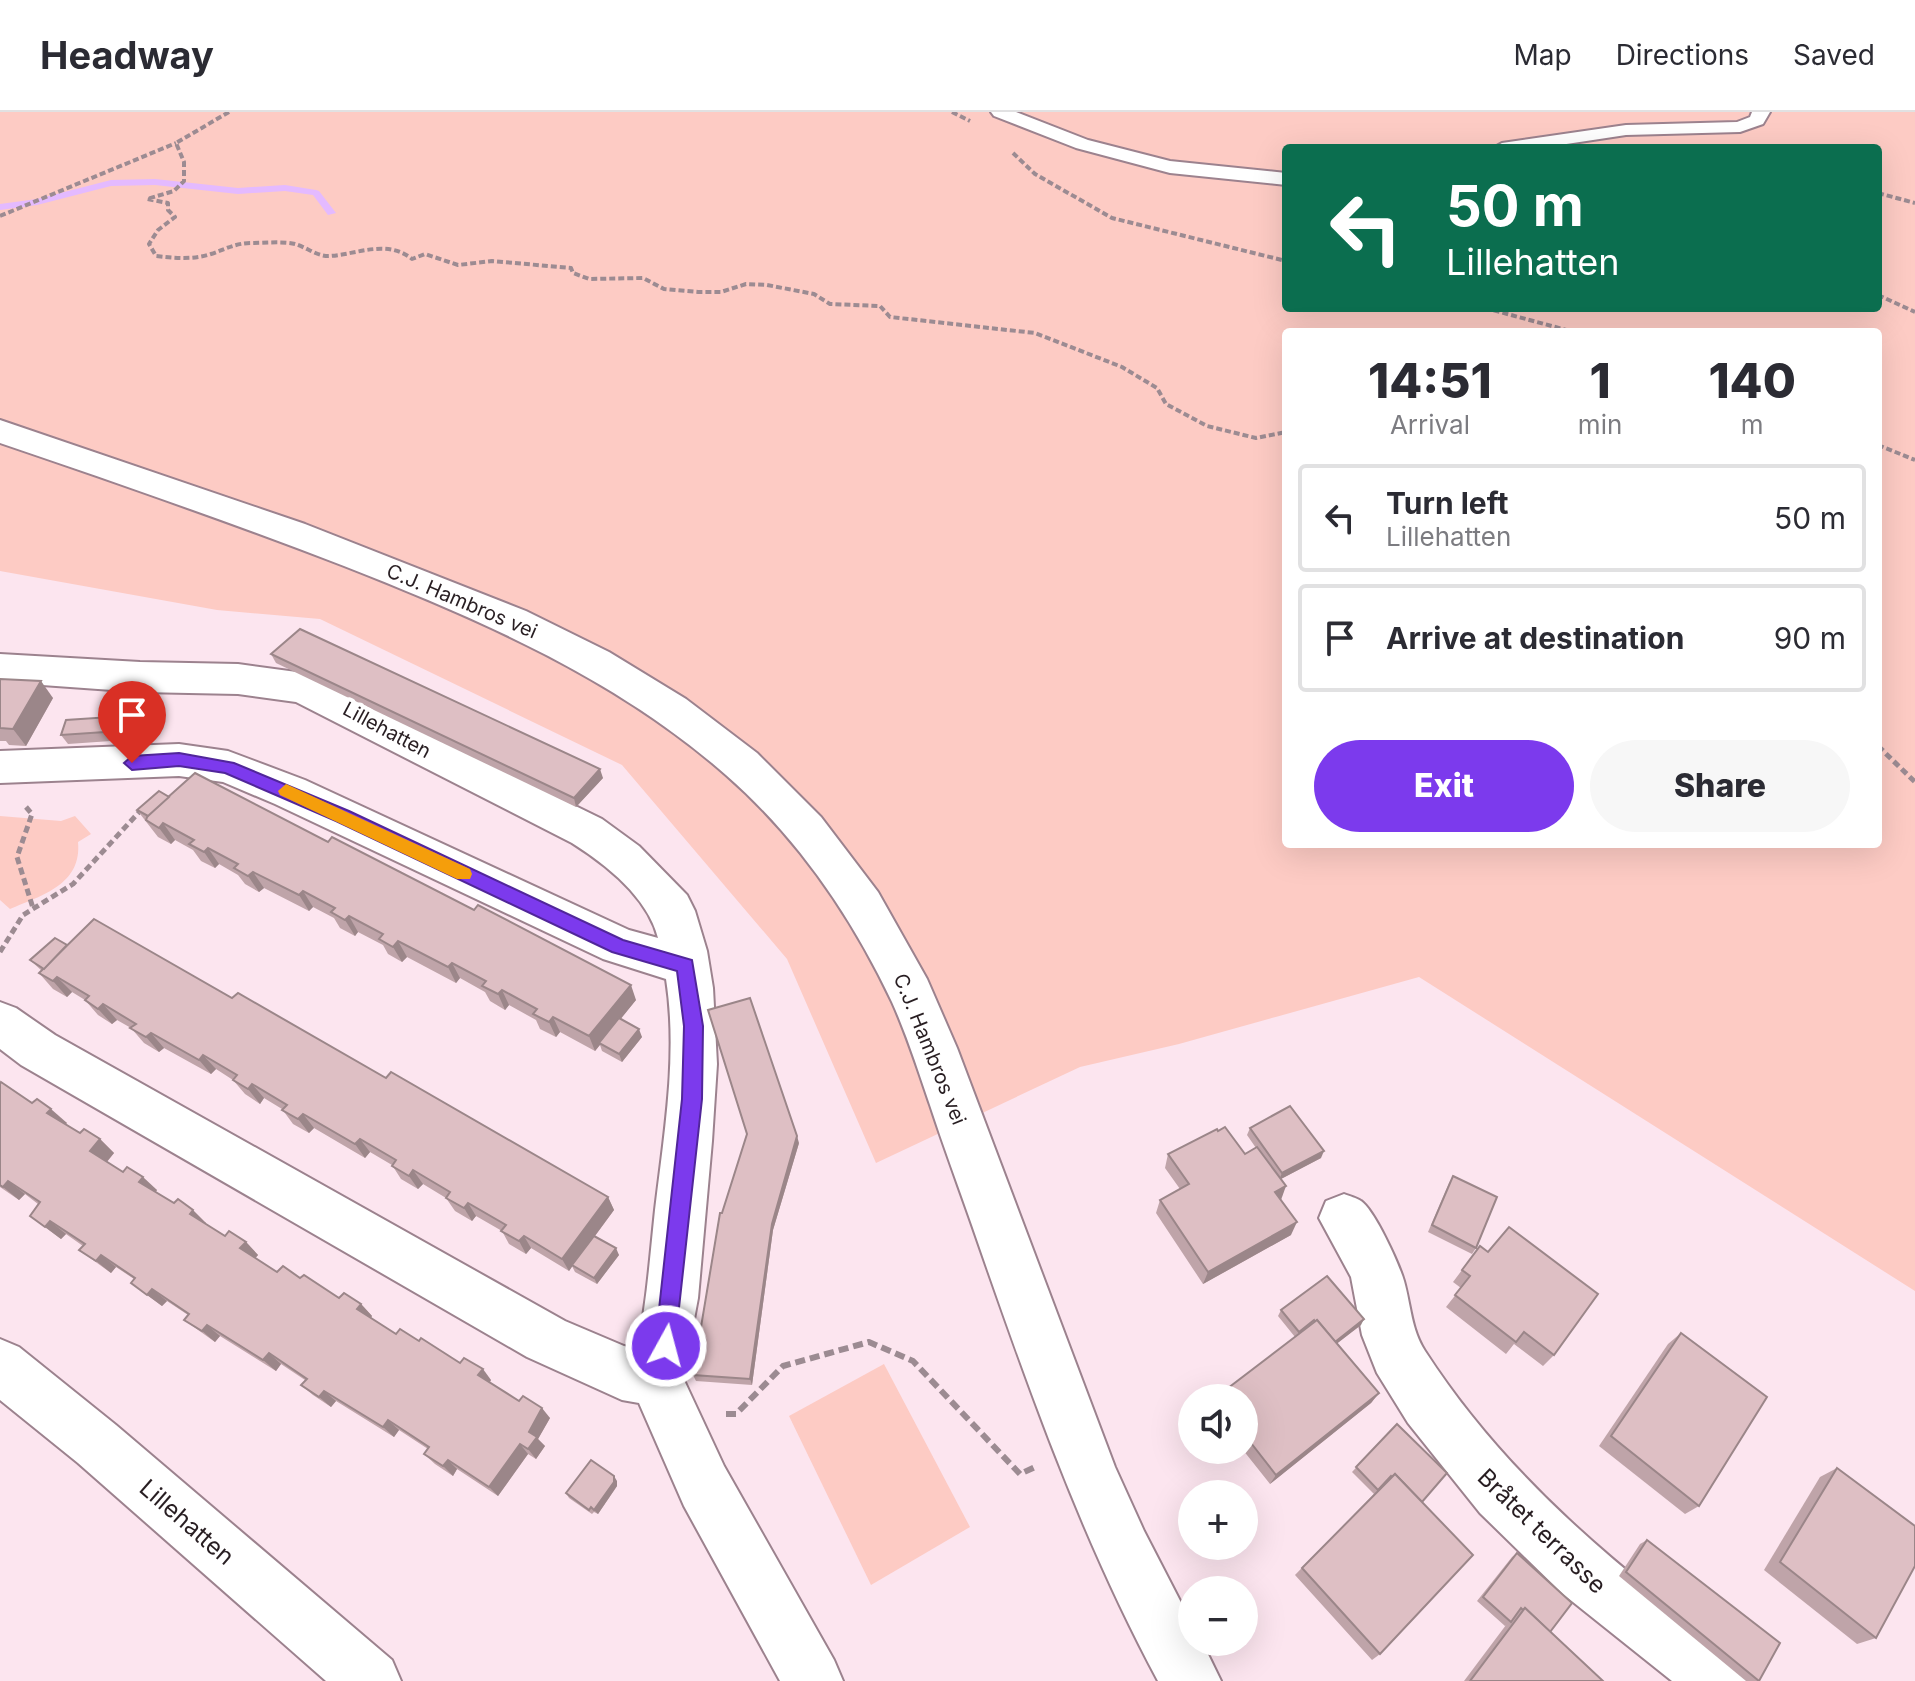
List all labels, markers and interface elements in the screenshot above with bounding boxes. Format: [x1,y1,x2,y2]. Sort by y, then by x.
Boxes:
text: Headway [40,32,214,78]
text: Map [1513,38,1572,72]
text: Directions [1616,38,1749,72]
text: Saved [1793,38,1875,72]
text: 50 m [1446,172,1584,240]
icon: left [1314,176,1418,280]
text: Lillehatten [1446,240,1620,284]
text: 14:51 [1368,351,1492,410]
text: 1 [1589,351,1611,410]
text: 140 [1708,351,1796,410]
text: Arrival [1390,409,1470,440]
text: min [1578,409,1622,440]
text: m [1741,409,1764,440]
text: Turn left [1386,485,1508,521]
icon: left [1318,496,1362,540]
text: 50 m [1774,500,1846,536]
text: Lillehatten [1386,521,1511,552]
street label: C.J. Hambros vei [383,558,541,644]
icon: arrive [1318,616,1362,660]
text: Arrive at destination [1386,620,1684,656]
text: 90 m [1774,620,1846,656]
pin [98,681,166,763]
icon: arrive [110,693,154,737]
street label: Lillehatten [339,697,435,763]
button: Exit [1314,740,1574,832]
button: Share [1590,740,1850,832]
street label: C.J. Hambros vei [889,970,971,1128]
position arrow [624,1304,708,1388]
map controls [1178,1384,1258,1656]
button: sound [1178,1384,1258,1464]
street label: Bråtet terrasse [1472,1462,1612,1600]
street label: Lillehatten [134,1473,240,1571]
button: + [1178,1480,1258,1560]
button: − [1178,1576,1258,1656]

